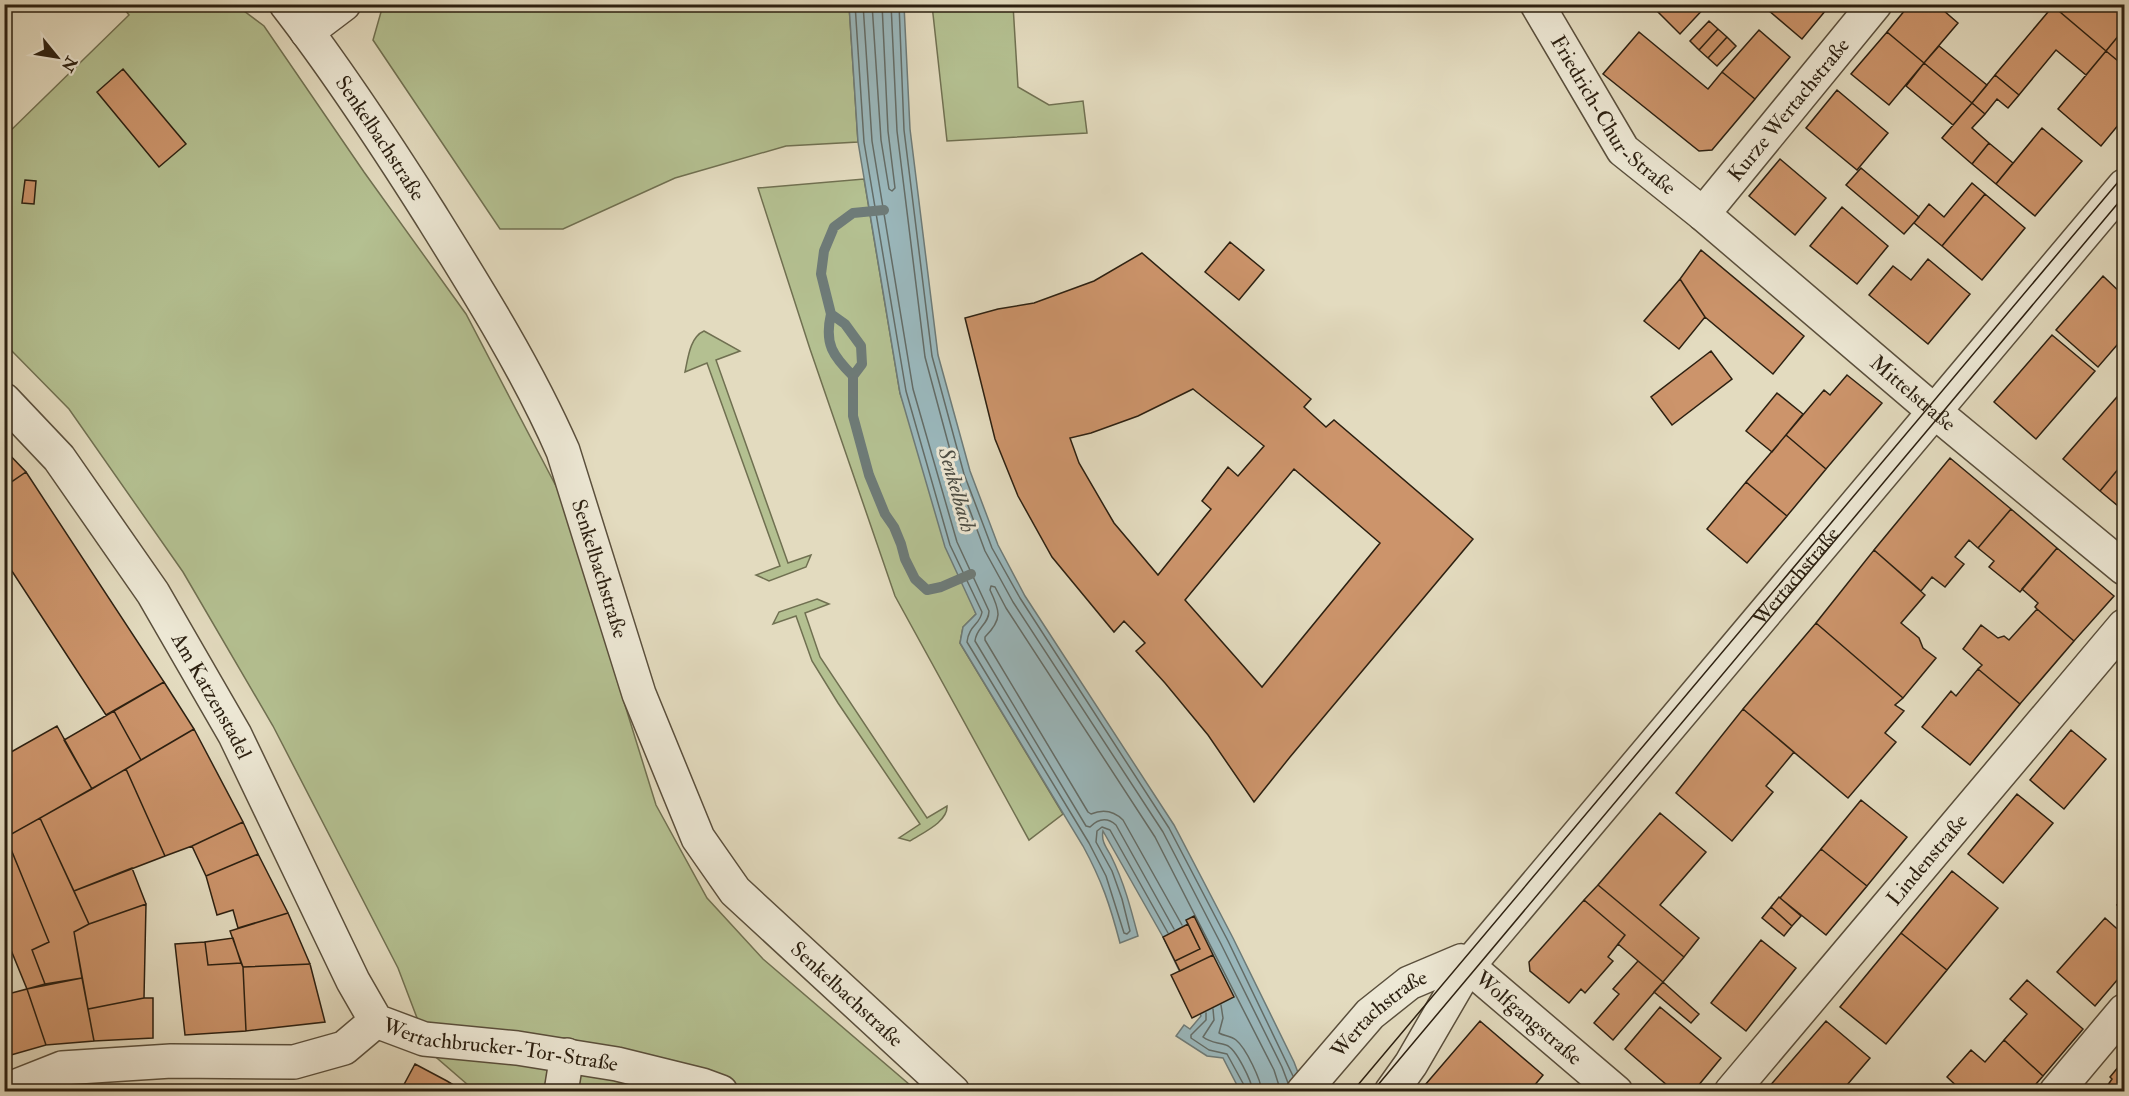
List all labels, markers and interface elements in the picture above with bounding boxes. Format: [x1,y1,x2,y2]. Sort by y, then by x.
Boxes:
north arrow [27,27,87,87]
street label: Friedrich-Chur-Straße [1545,30,1682,201]
street label: Kurze Wertachstraße [1722,32,1856,187]
text: N [57,52,82,76]
street label: Senkelbachstraße [329,70,432,206]
street label: Mittelstraße [1865,349,1962,437]
water label: Senkelbach [931,443,982,536]
street label: Senkelbachstraße [565,496,634,642]
street label: Wertachstraße [1746,521,1845,632]
street label: Am Katzenstadel [165,627,258,764]
street label: Lindenstraße [1881,808,1974,911]
street label: Senkelbachstraße [785,936,909,1053]
street label: Wertachstraße [1324,963,1431,1064]
street label: Wolfgangstraße [1469,964,1588,1071]
street label: Wertachbrucker-Tor-Straße [378,1011,620,1078]

